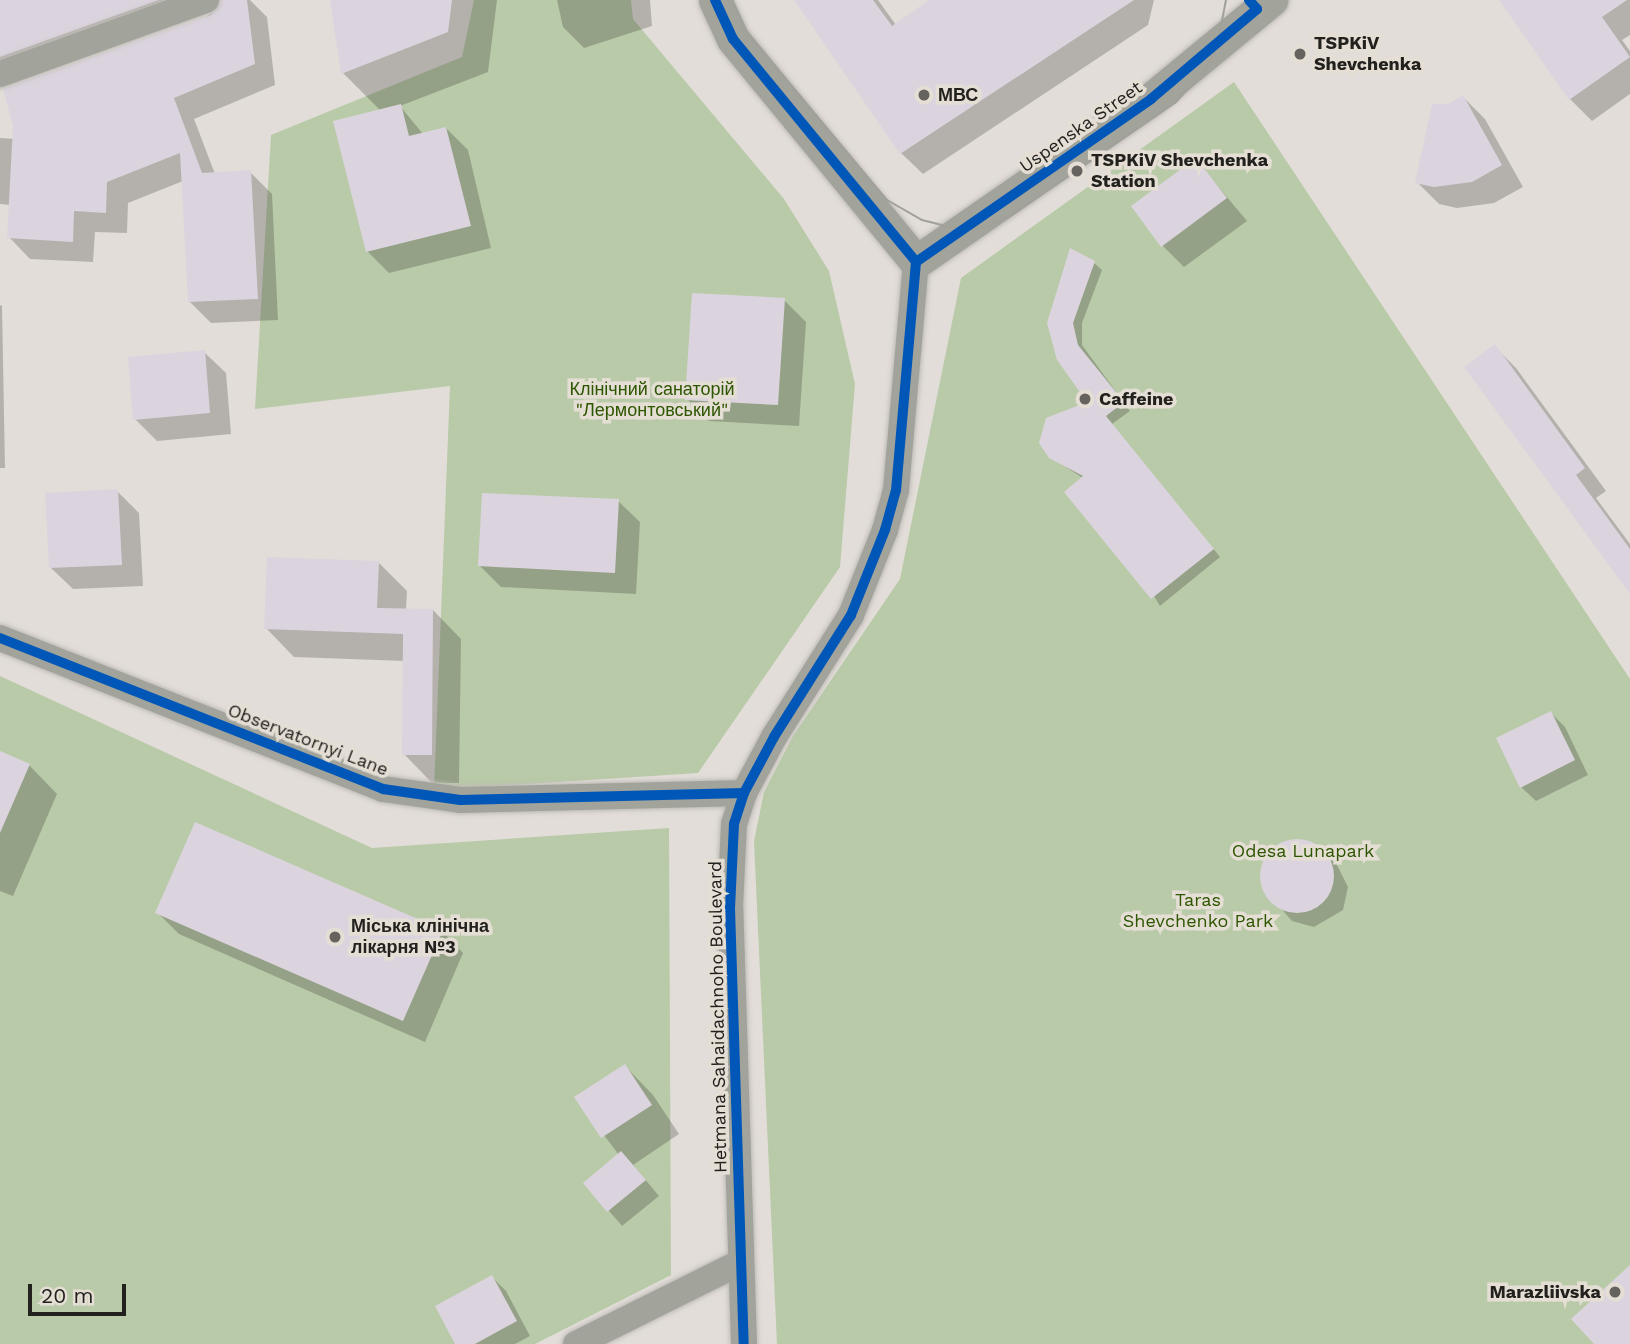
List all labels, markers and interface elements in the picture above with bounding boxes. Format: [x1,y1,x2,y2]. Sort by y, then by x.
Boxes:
place label: TSPKiV Shevchenka [1314,33,1421,76]
marker: TSPKiV Shevchenka [1292,46,1308,62]
street label: Uspenska Street [1015,77,1147,177]
place label: МВС [938,84,978,106]
marker: МВС [916,87,932,103]
place label: TSPKiV Shevchenka Station [1091,150,1269,192]
marker: TSPKiV Shevchenka Station [1069,163,1085,179]
park label: Клінічний санаторій "Лермонтовський" [569,379,735,422]
place label: Caffeine [1099,388,1173,410]
marker: Caffeine [1077,391,1093,407]
street label: Observatornyi Lane [225,699,391,781]
park label: Odesa Lunapark [1232,840,1374,862]
street label: Hetmana Sahaidachnoho Boulevard [704,860,732,1174]
park label: Taras Shevchenko Park [1123,890,1273,932]
place label: Міська клінічна лікарня №3 [351,916,489,958]
marker: Міська клінічна лікарня №3 [325,927,345,947]
scale bar [32,1270,130,1314]
place label: Marazliivska [1489,1281,1601,1303]
text: 20 m [41,1283,93,1308]
marker: Marazliivska [1607,1284,1623,1300]

